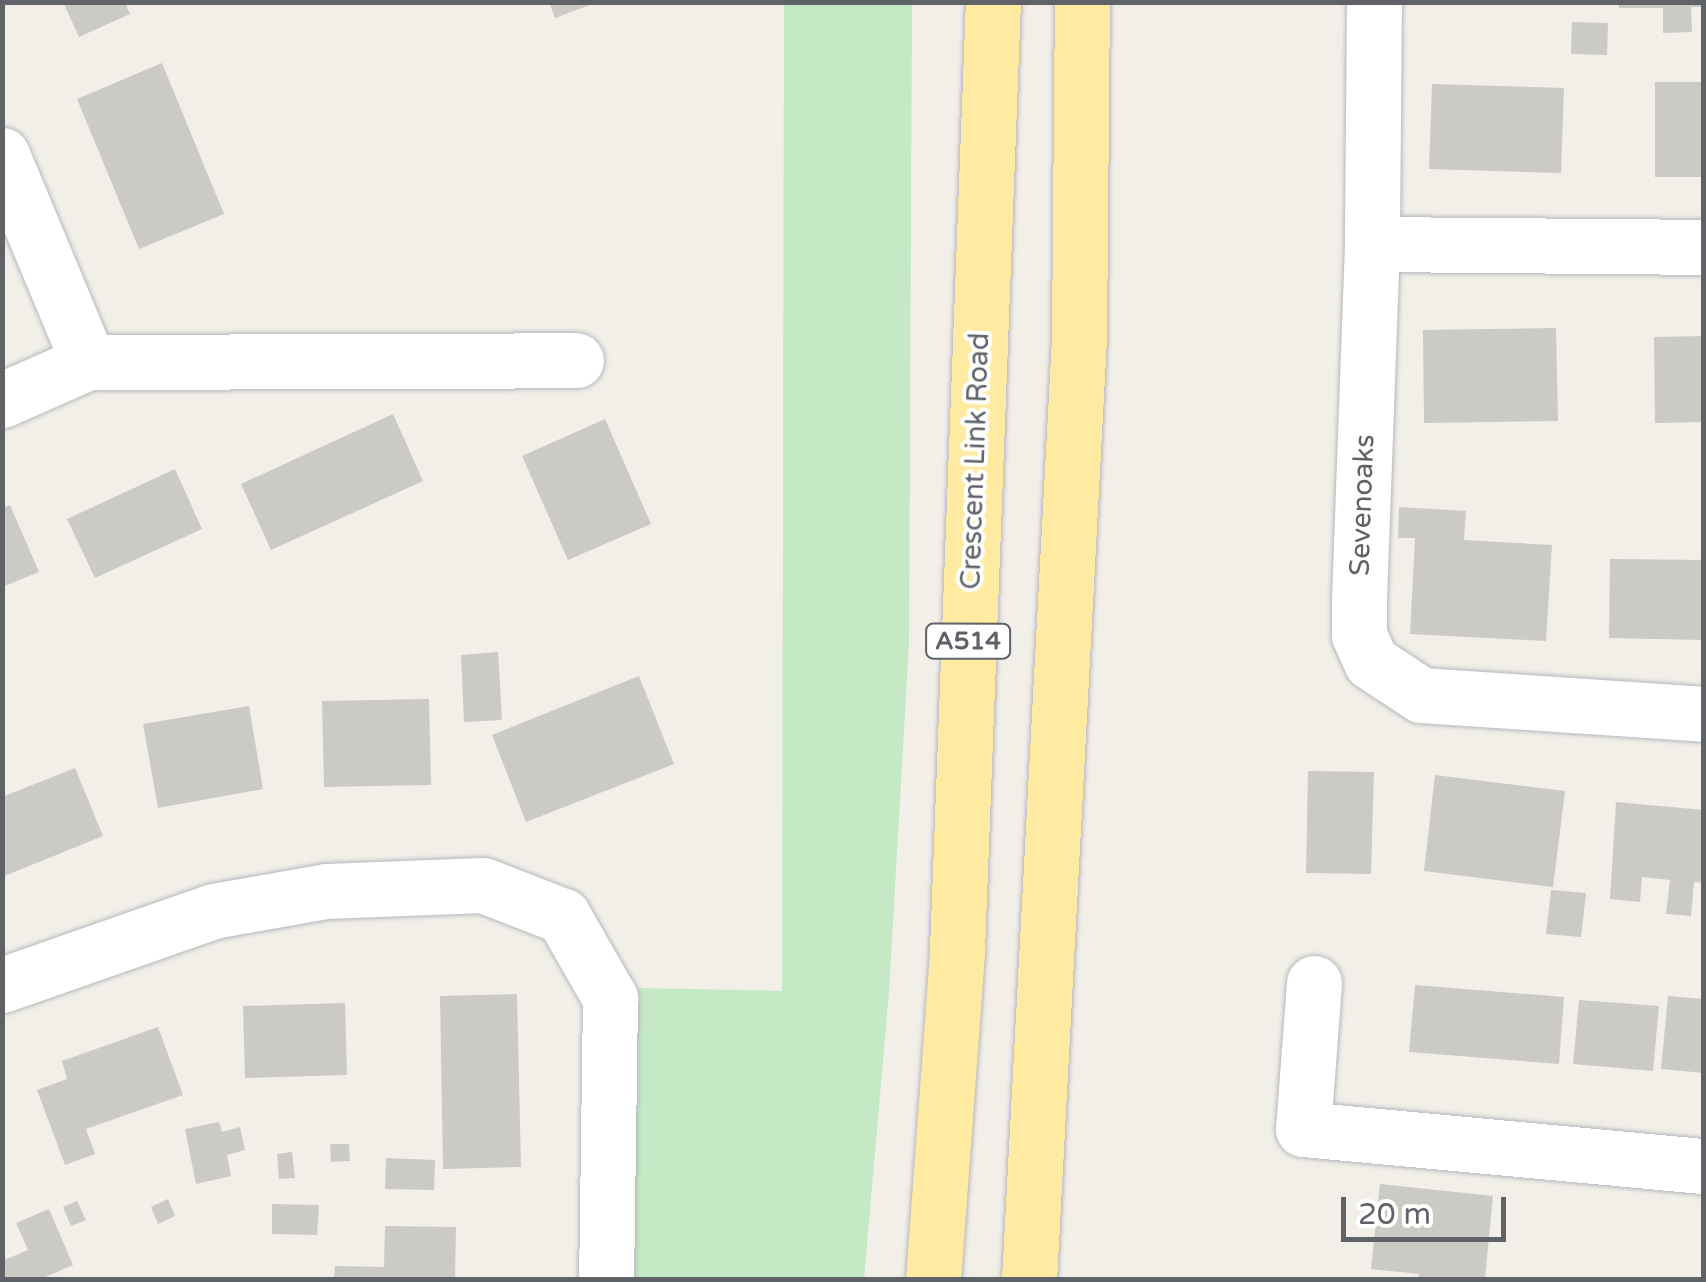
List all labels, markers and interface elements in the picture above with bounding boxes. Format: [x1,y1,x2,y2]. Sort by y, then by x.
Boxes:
street label: Crescent Link Road [954,332,996,590]
street label: Sevenoaks [1343,434,1381,576]
road number: A514 [923,621,1013,661]
scale bar [1346,1177,1511,1239]
text: 20 m [1358,1196,1431,1233]

